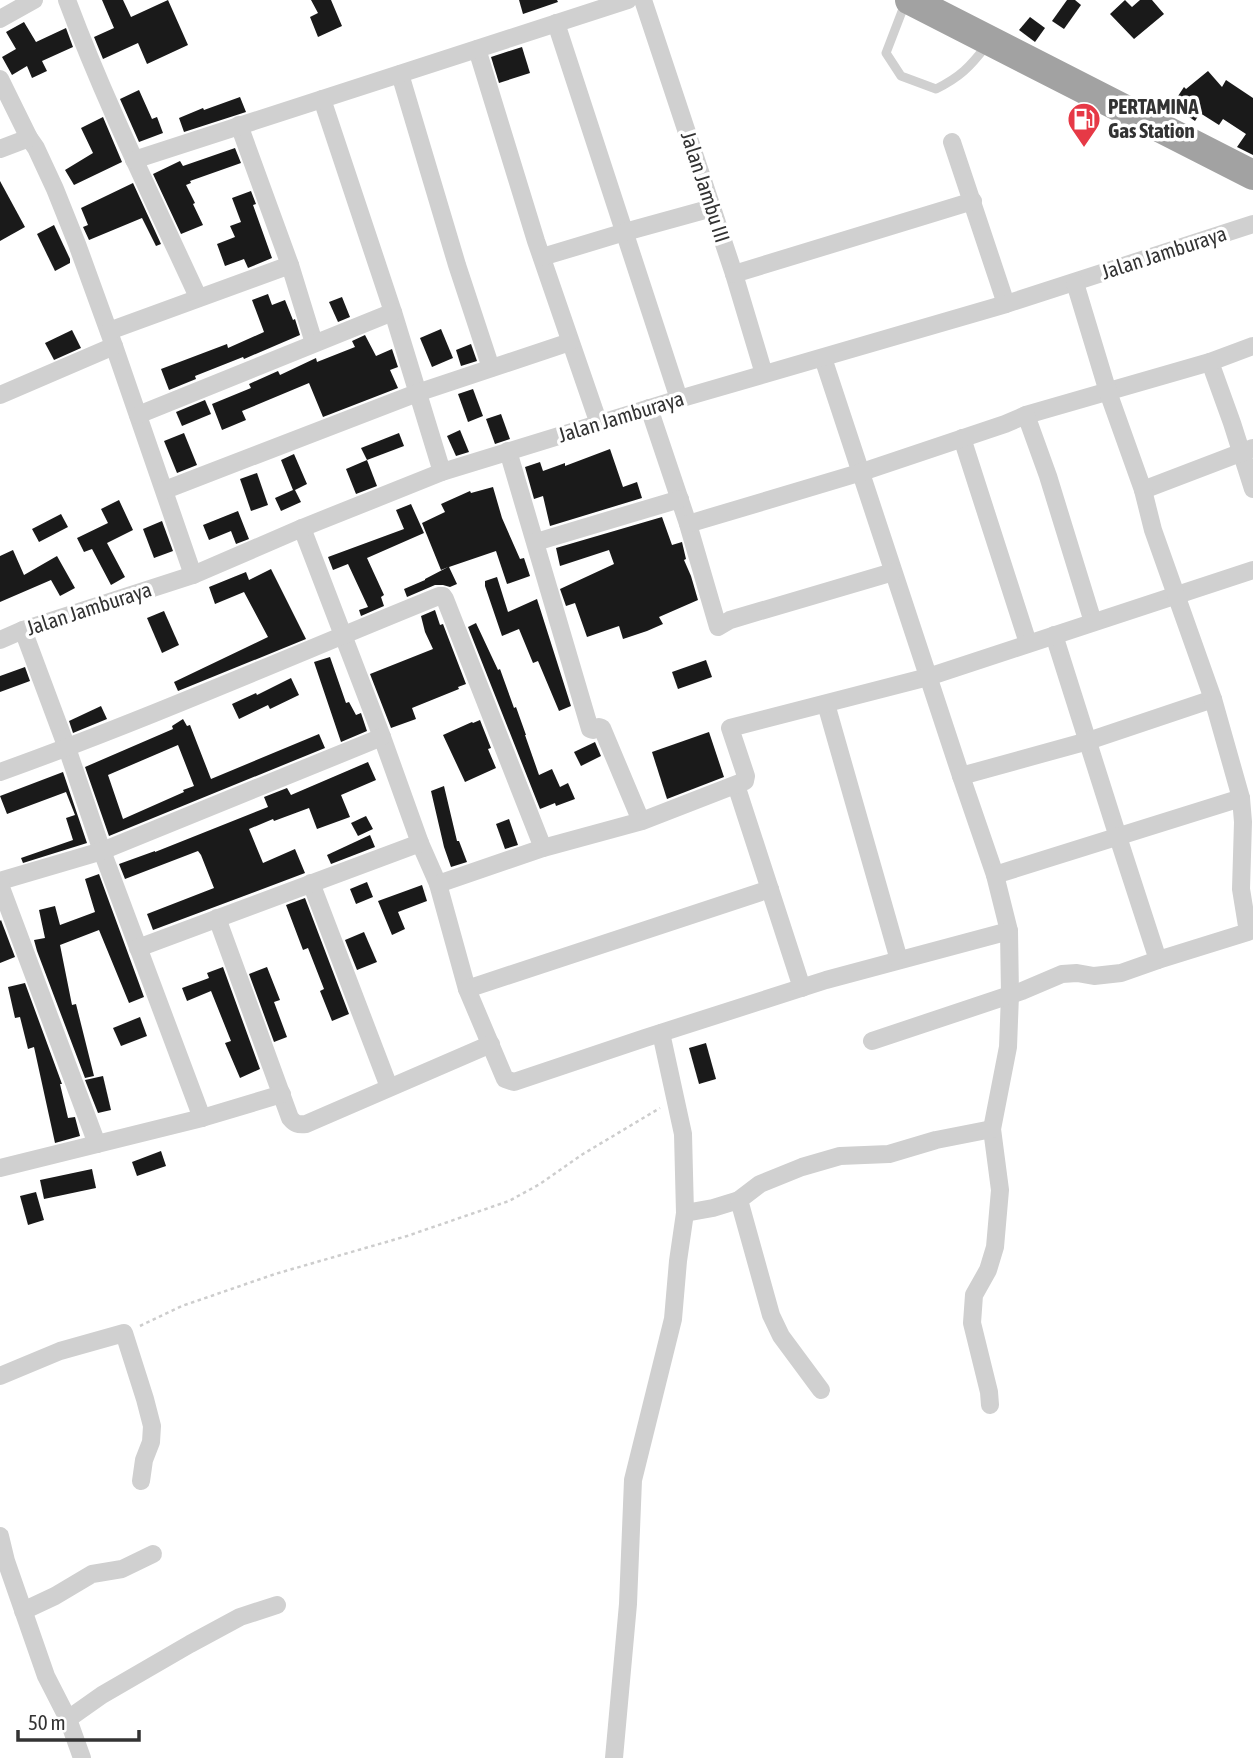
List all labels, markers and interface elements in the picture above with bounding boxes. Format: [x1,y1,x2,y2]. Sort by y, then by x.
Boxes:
place label: PERTAMINA Gas Station [1108,94,1199,142]
fuel station icon: PERTAMINA Gas Station [1065,100,1103,149]
street label: Jalan Jambu III [677,128,735,245]
street label: Jalan Jamburaya [1098,220,1229,284]
street label: Jalan Jamburaya [555,386,687,447]
street label: Jalan Jamburaya [23,576,154,640]
scale bar [18,1698,138,1742]
text: 50 m [28,1710,66,1734]

